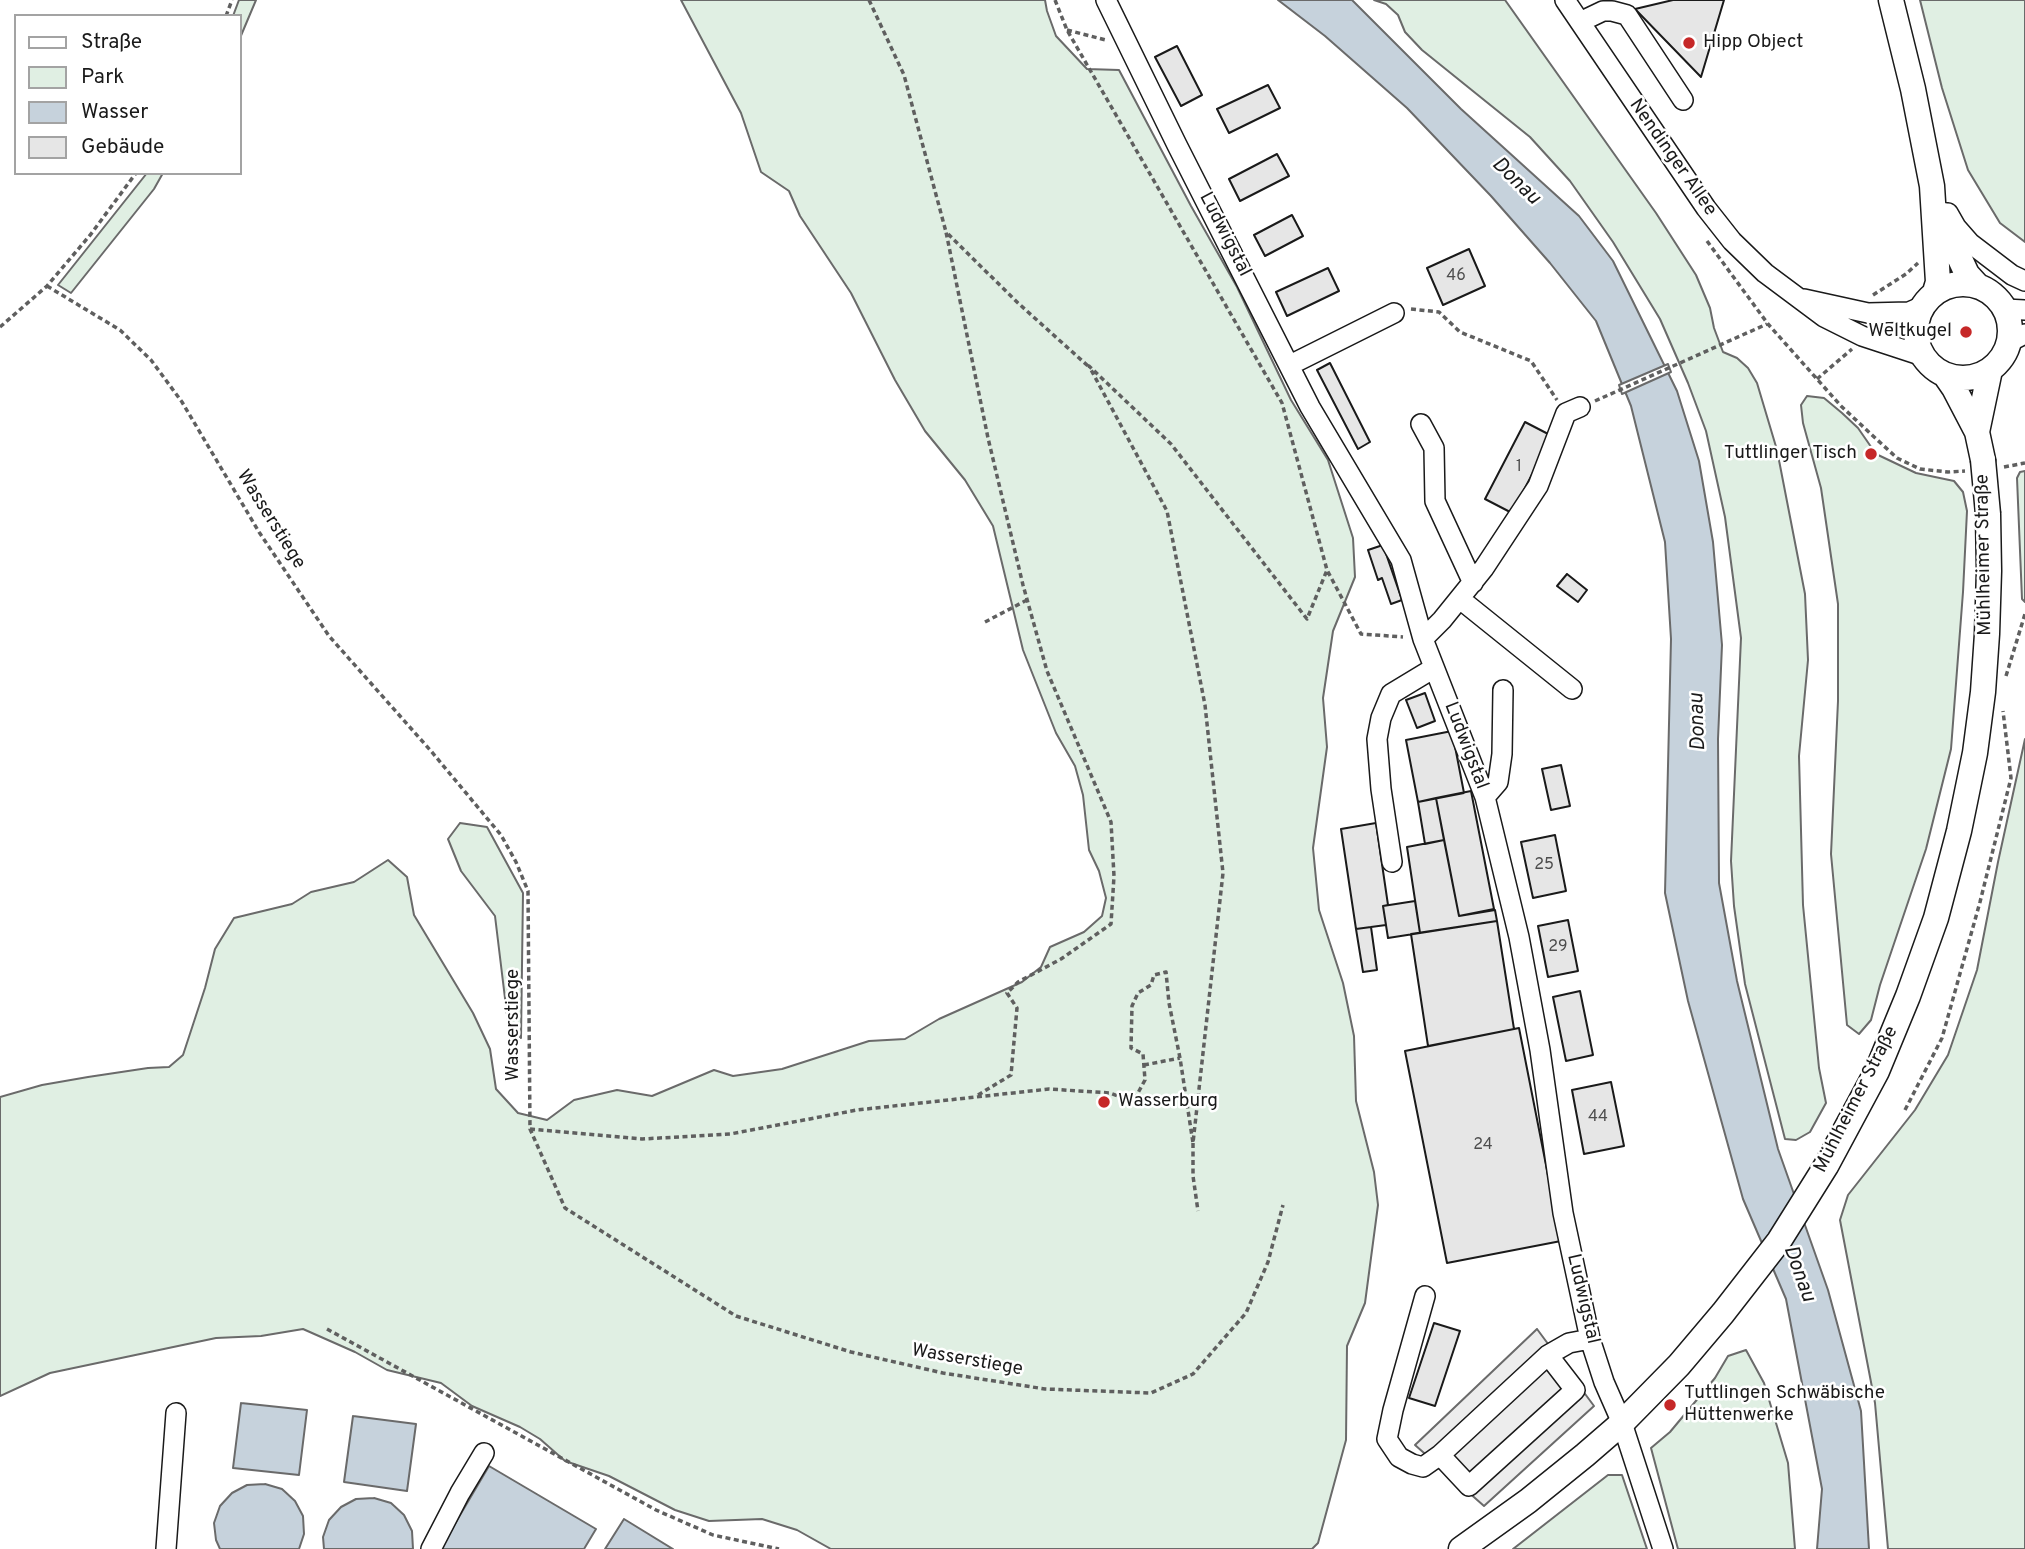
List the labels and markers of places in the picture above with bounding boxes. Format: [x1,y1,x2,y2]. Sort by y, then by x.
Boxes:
place label: Hipp Object [1703,32,1803,54]
marker: Hipp Object [1681,35,1697,51]
place label: Weltkugel [1868,321,1952,343]
marker: Weltkugel [1958,324,1974,340]
place label: Tuttlinger Tisch [1724,443,1857,465]
marker: Tuttlinger Tisch [1863,446,1879,462]
place label: Wasserburg [1118,1091,1218,1113]
marker: Wasserburg [1096,1094,1112,1110]
place label: Tuttlingen Schwäbische Hüttenwerke [1684,1383,1885,1427]
marker: Tuttlingen Schwäbische Hüttenwerke [1662,1397,1678,1413]

